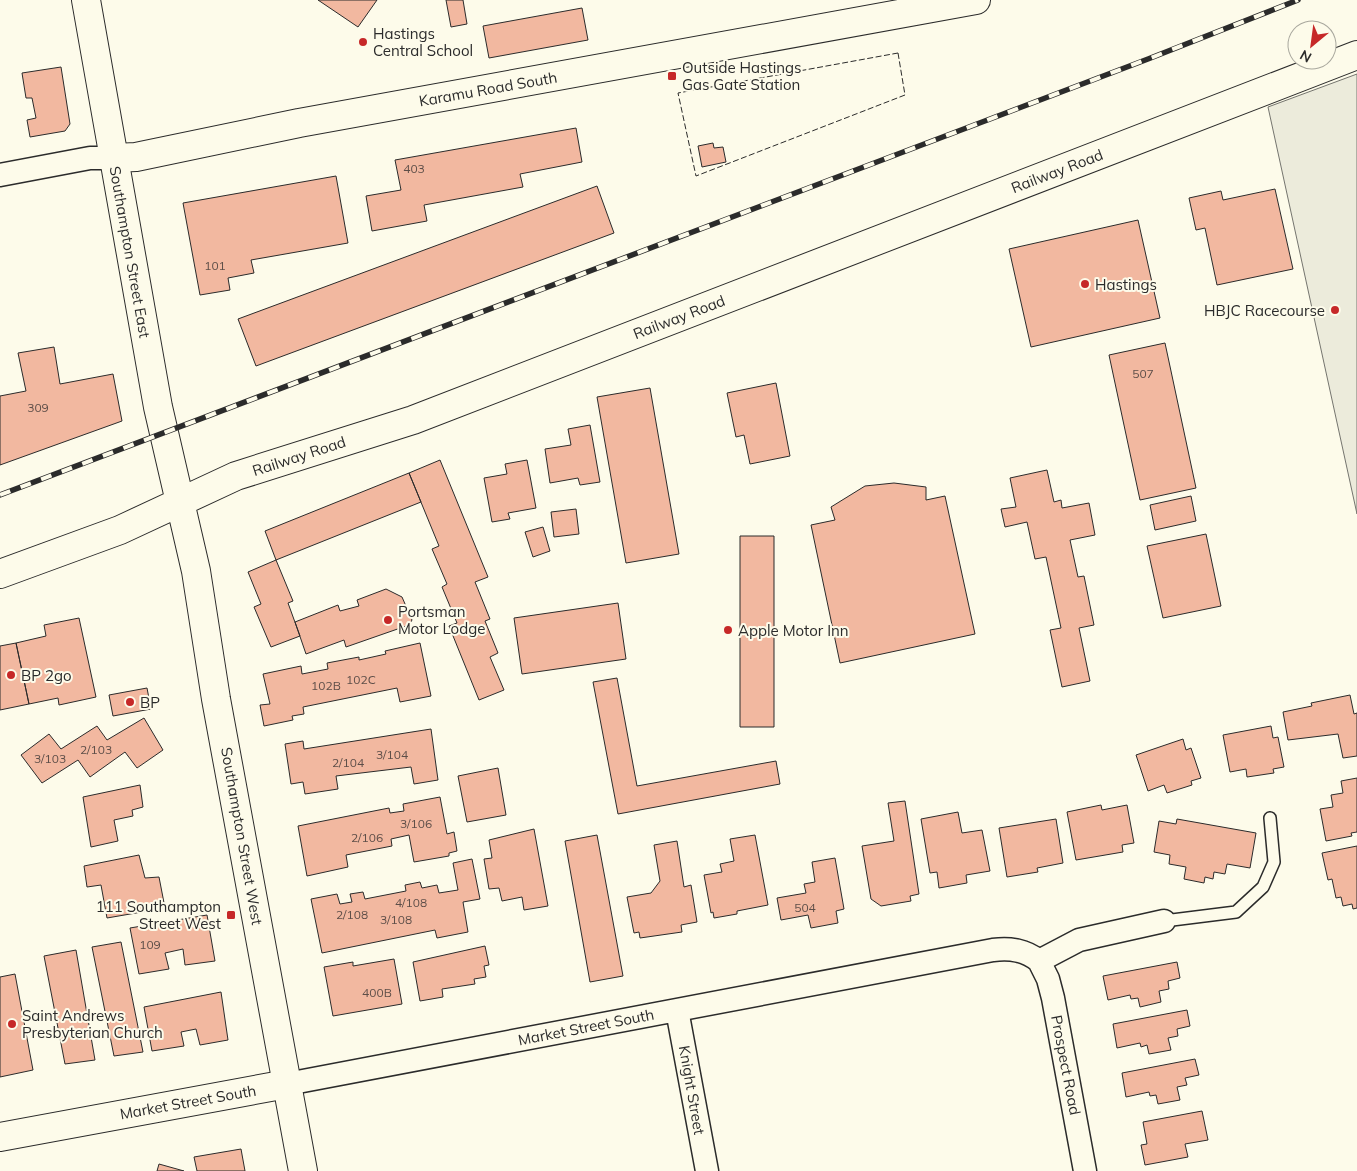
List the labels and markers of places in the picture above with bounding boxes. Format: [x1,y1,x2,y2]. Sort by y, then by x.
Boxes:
place label: Hastings Central School [373,24,473,60]
marker: Hastings Central School [357,36,369,48]
place label: Outside Hastings Gas Gate Station [682,58,802,94]
marker: Outside Hastings Gas Gate Station [666,70,678,82]
place label: Hastings [1095,275,1157,294]
marker: Hastings [1079,278,1091,290]
place label: HBJC Racecourse [1204,301,1325,320]
marker: HBJC Racecourse [1329,304,1341,316]
place label: Portsman Motor Lodge [398,602,485,638]
marker: Portsman Motor Lodge [382,614,394,626]
place label: Apple Motor Inn [738,621,849,640]
marker: Apple Motor Inn [722,624,734,636]
place label: BP 2go [21,666,72,685]
marker: BP 2go [5,669,17,681]
place label: BP [140,693,160,712]
marker: BP [124,696,136,708]
place label: 111 Southampton Street West [96,897,221,933]
marker: 111 Southampton Street West [225,909,237,921]
place label: Saint Andrews Presbyterian Church [22,1006,163,1042]
marker: Saint Andrews Presbyterian Church [6,1018,18,1030]

